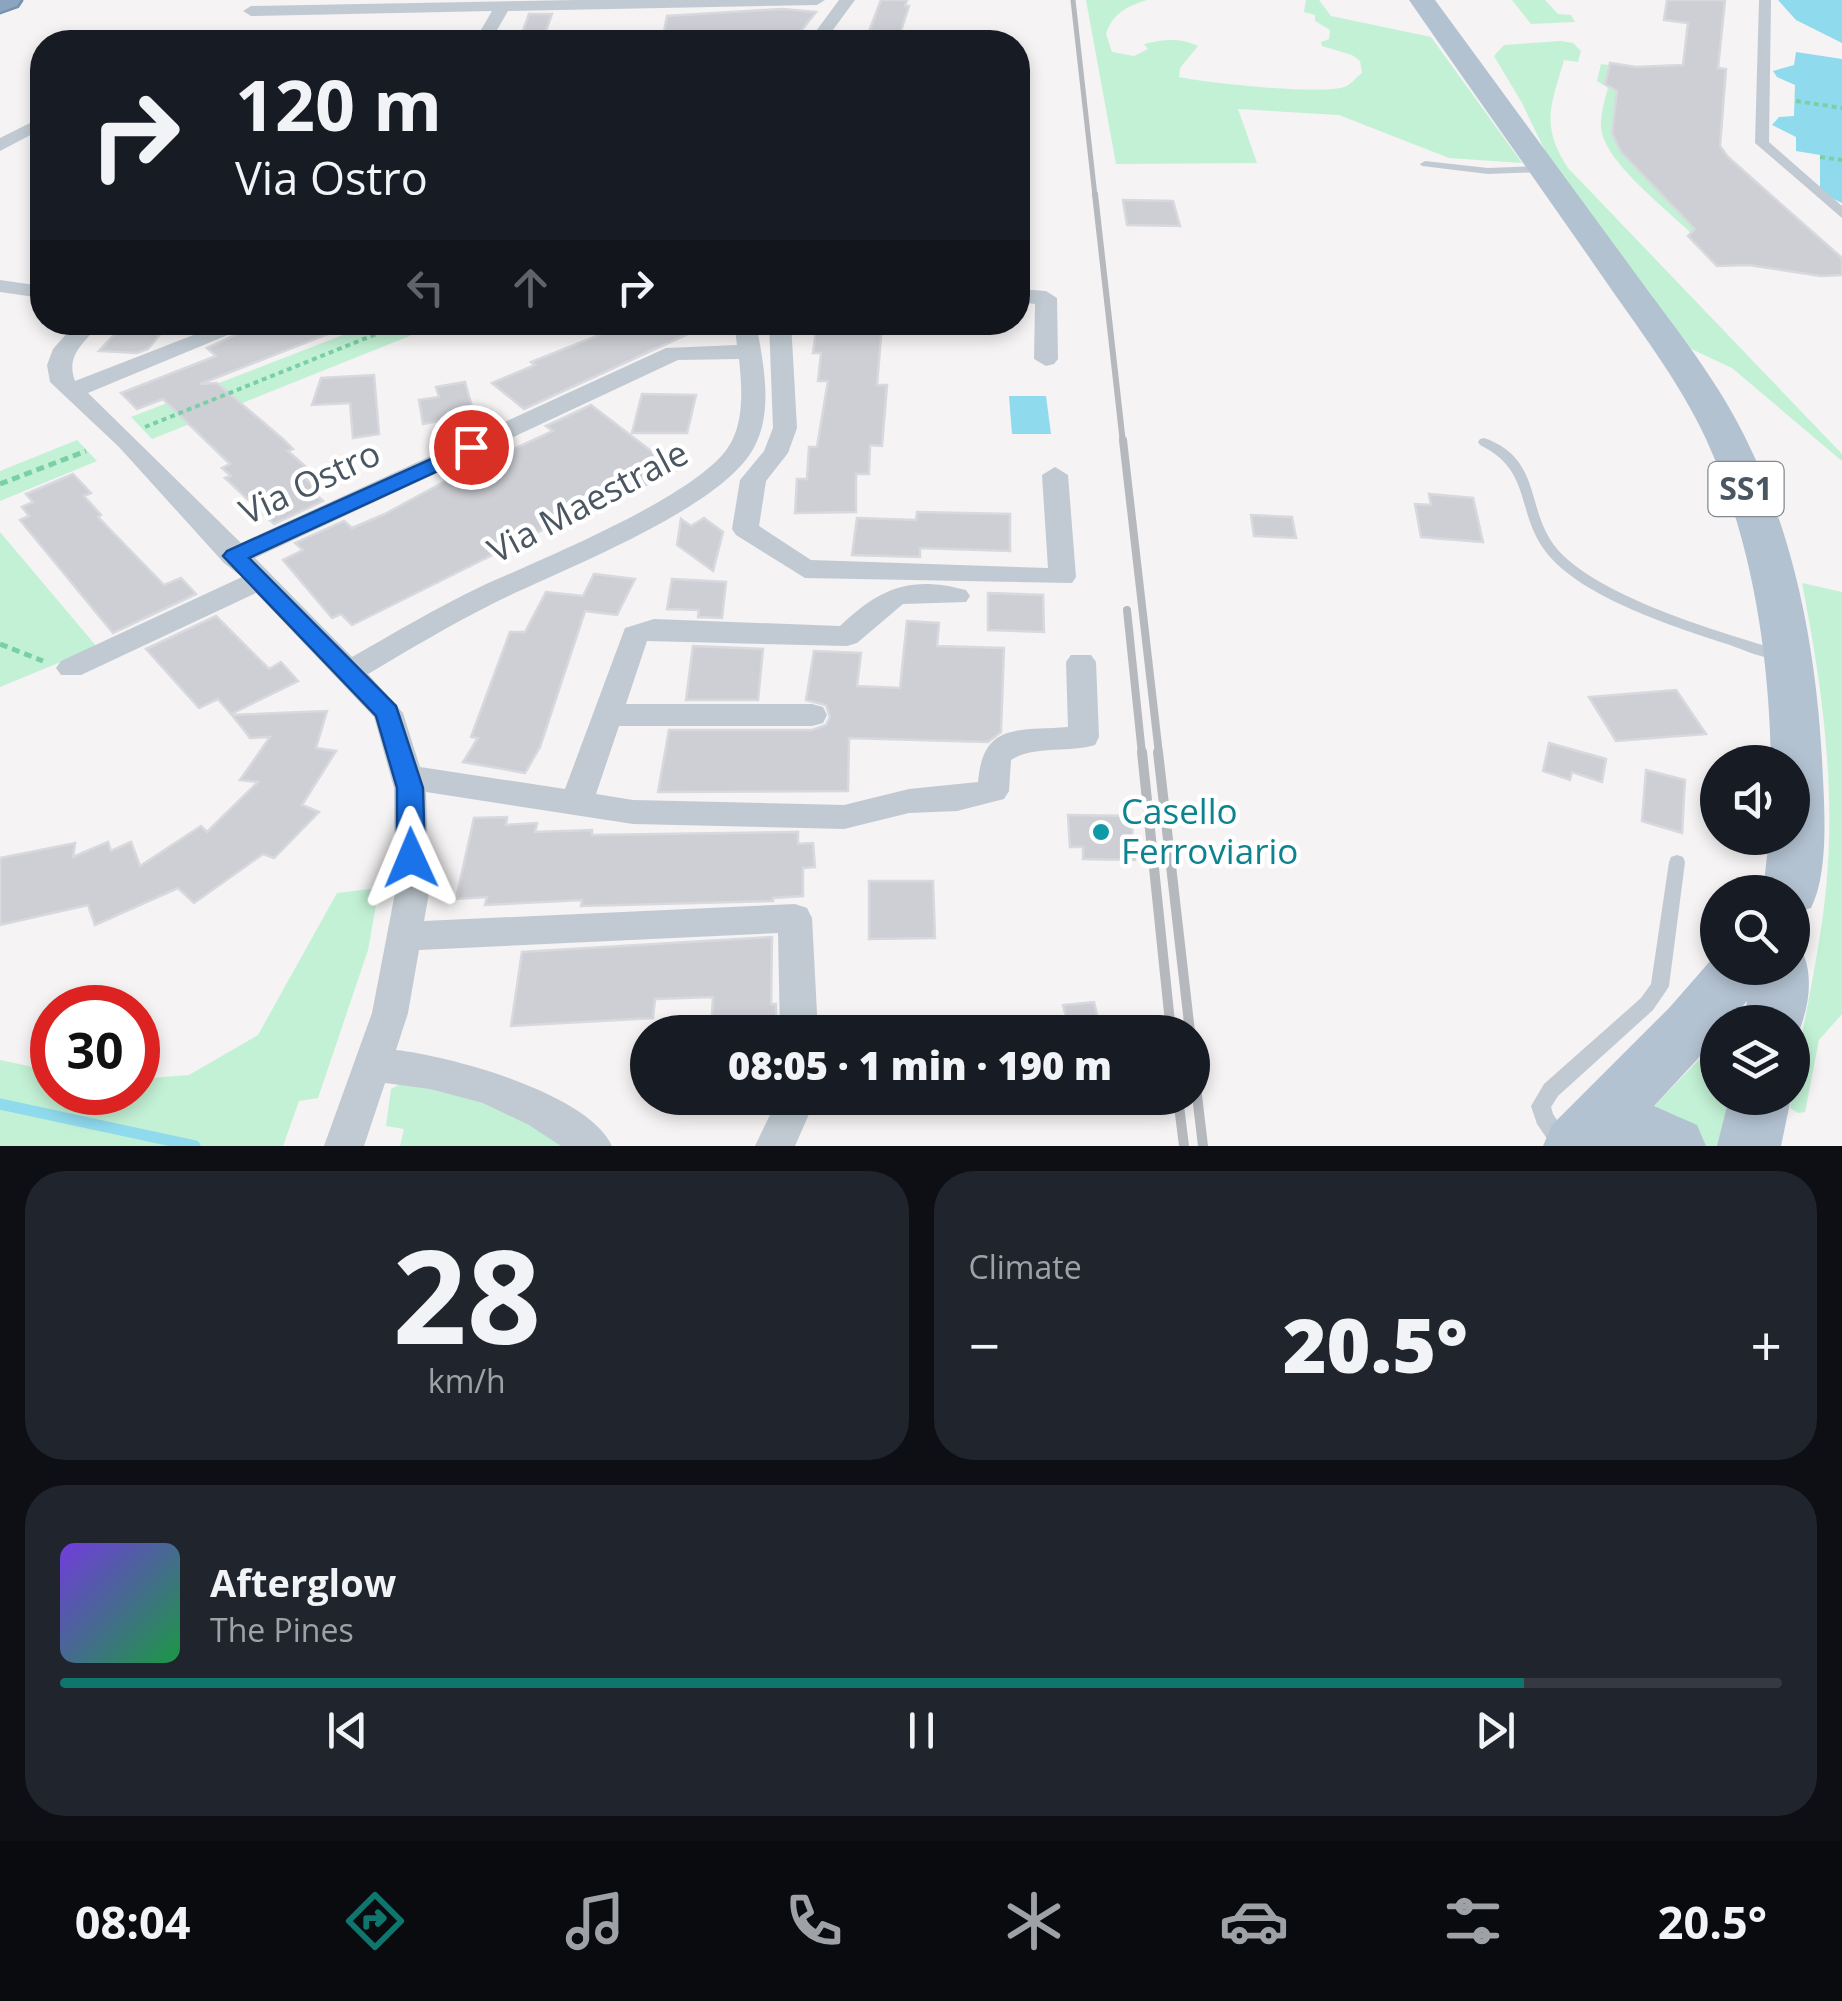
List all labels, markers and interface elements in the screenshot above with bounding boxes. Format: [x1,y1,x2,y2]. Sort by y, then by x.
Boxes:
text: 120 m [235,56,442,152]
icon: right [70,70,200,200]
text: Via Ostro [235,147,428,208]
icon: left [398,260,453,315]
icon: ahead [503,260,558,315]
icon: right [608,260,663,315]
pin [429,405,514,490]
icon: arrive [444,420,499,475]
street label: Via Maestrale [479,428,696,573]
street label: Via Ostro [231,429,387,535]
road number: SS1 [1708,462,1784,516]
map controls [1700,745,1810,1115]
button: sound [1700,745,1810,855]
place label: Casello Ferroviario [1121,787,1298,874]
position arrow [359,806,463,910]
marker: Casello Ferroviario [1090,821,1112,843]
button: search [1700,875,1810,985]
speed limit sign: 30 [30,985,160,1115]
button: layers [1700,1005,1810,1115]
text: 08:05 · 1 min · 190 m [728,1039,1112,1091]
text: 28 [392,1205,541,1382]
text: Climate [969,1245,1082,1288]
text: 20.5° [1283,1293,1468,1395]
text: − [969,1307,1000,1382]
text: + [1751,1307,1782,1382]
text: km/h [428,1359,506,1402]
text: Afterglow [210,1556,396,1608]
text: The Pines [210,1608,354,1651]
icon: previous [320,1703,375,1758]
icon: pause [894,1703,949,1758]
icon: next [1468,1703,1523,1758]
icon: directions [340,1886,410,1956]
icon: music [560,1886,630,1956]
icon: phone [779,1886,849,1956]
icon: climate [999,1886,1069,1956]
icon: car [1219,1886,1289,1956]
icon: filters [1438,1886,1508,1956]
text: 08:04 [75,1891,191,1952]
text: 20.5° [1658,1891,1767,1952]

